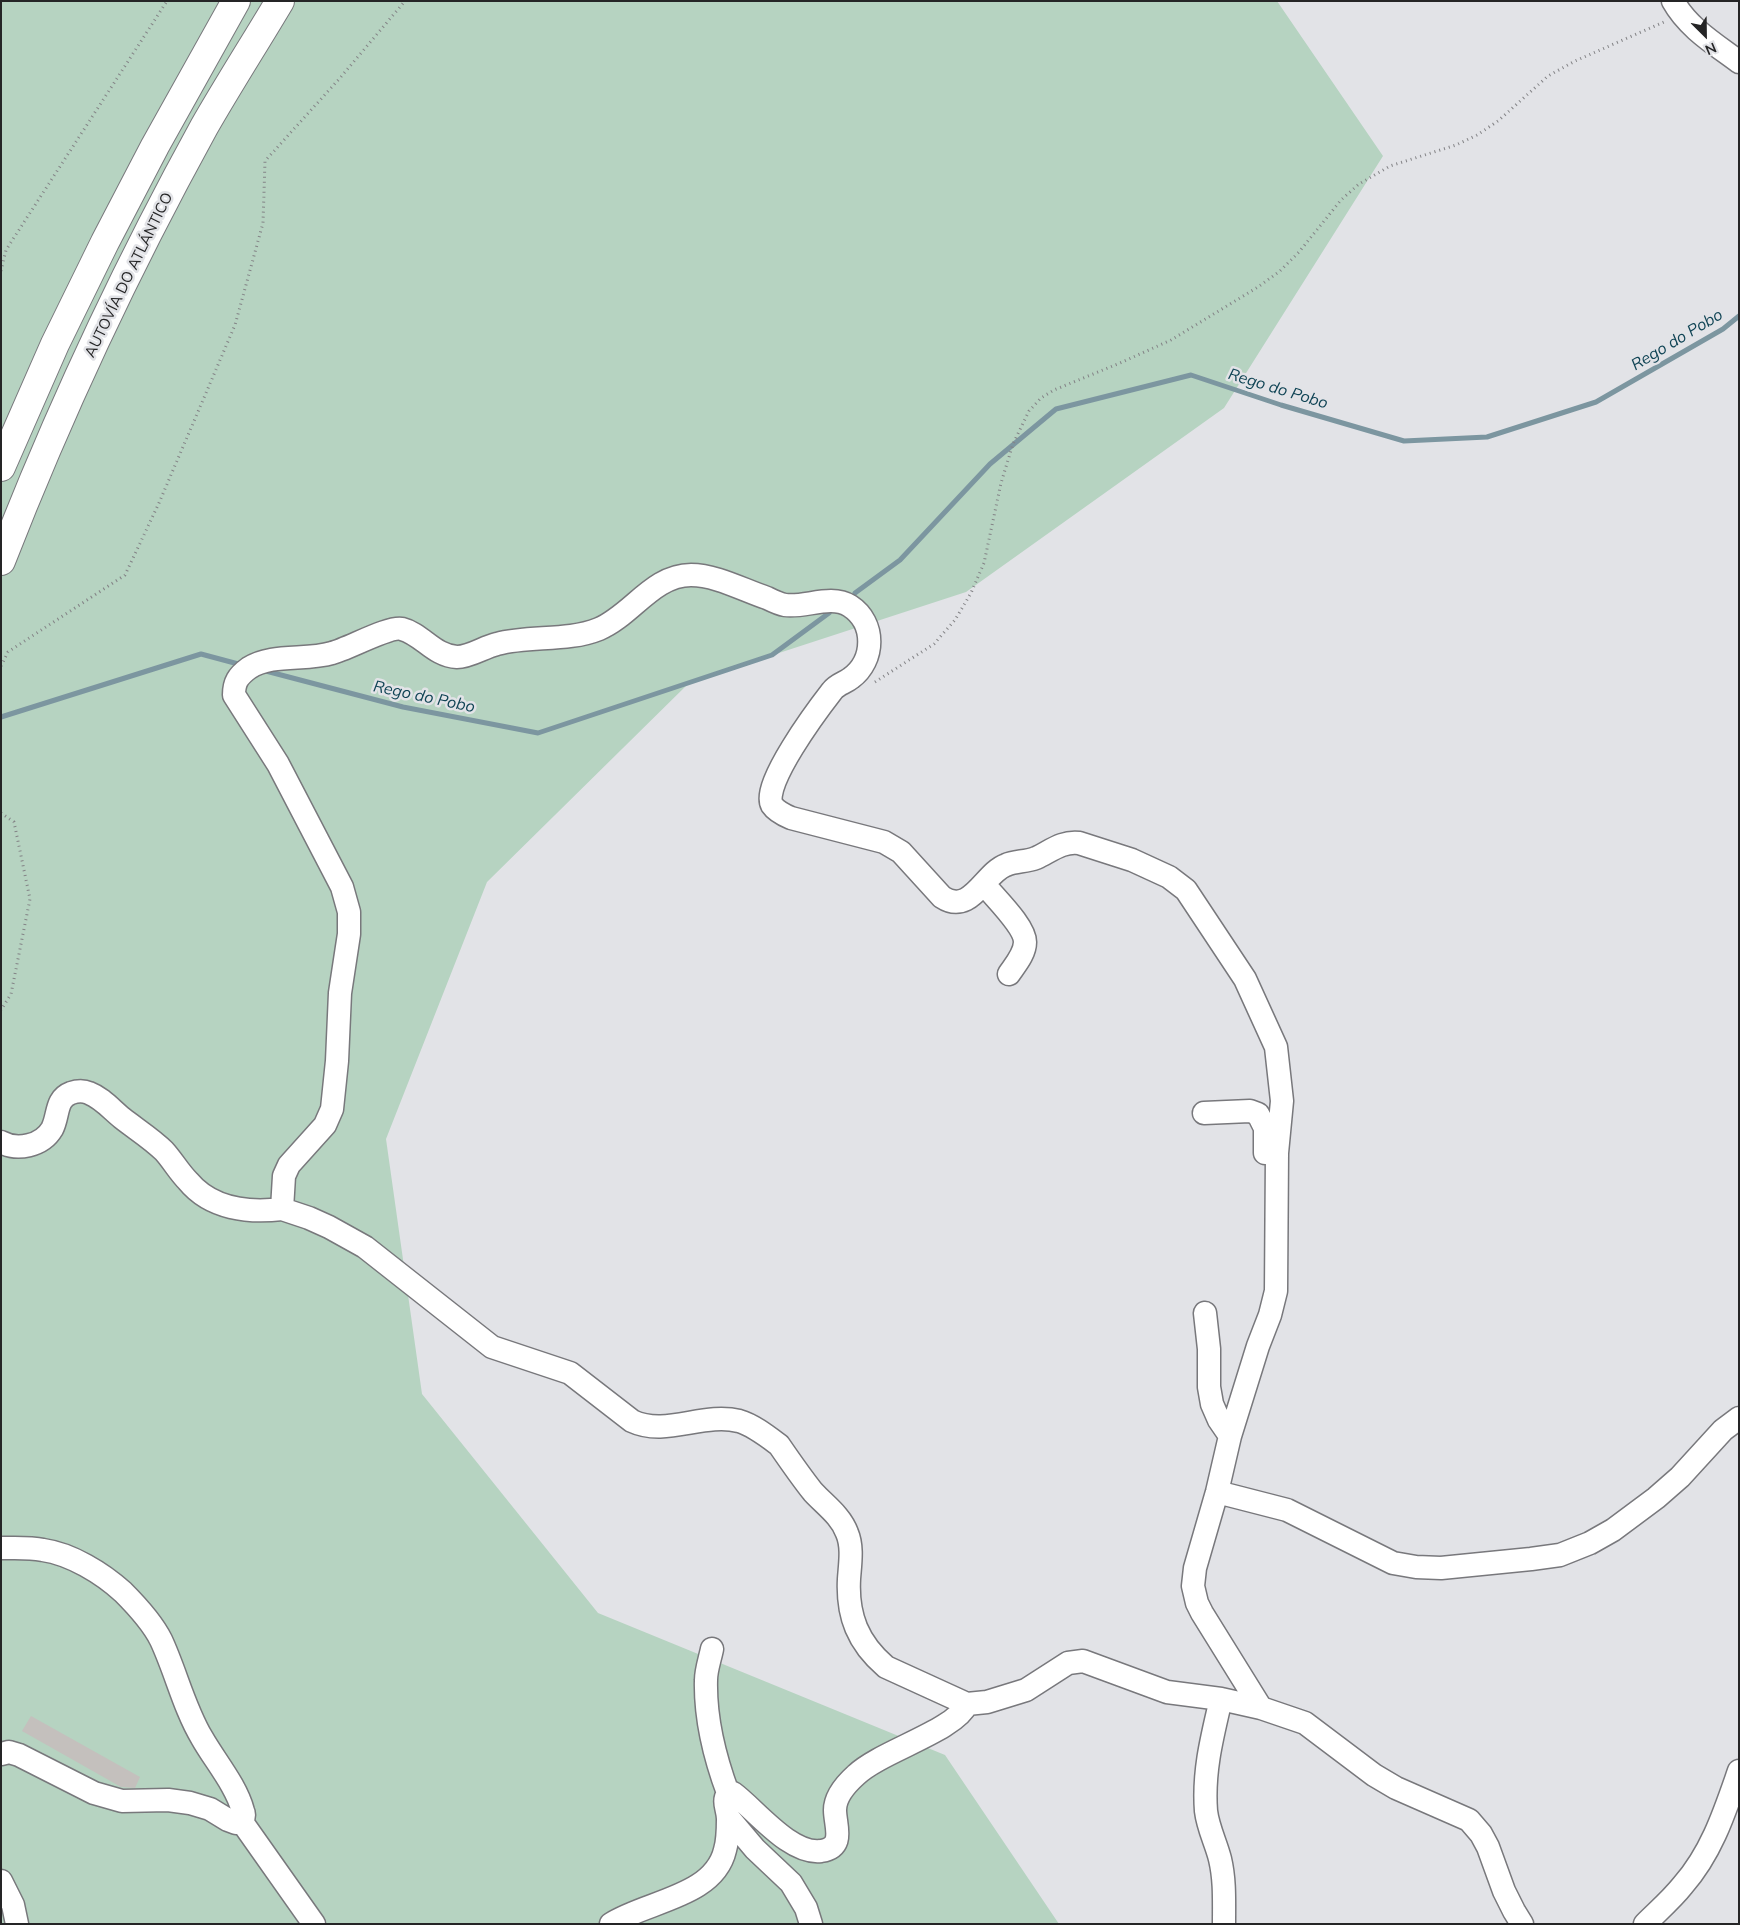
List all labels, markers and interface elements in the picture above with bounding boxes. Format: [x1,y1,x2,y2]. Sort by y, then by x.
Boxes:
north arrow [1680,10,1730,60]
text: N [1702,38,1719,59]
street label: AUTOVÍA DO ATLÁNTICO [81,190,177,360]
water label: Rego do Pobo [1628,305,1726,375]
water label: Rego do Pobo [1226,365,1330,413]
water label: Rego do Pobo [371,677,477,717]

